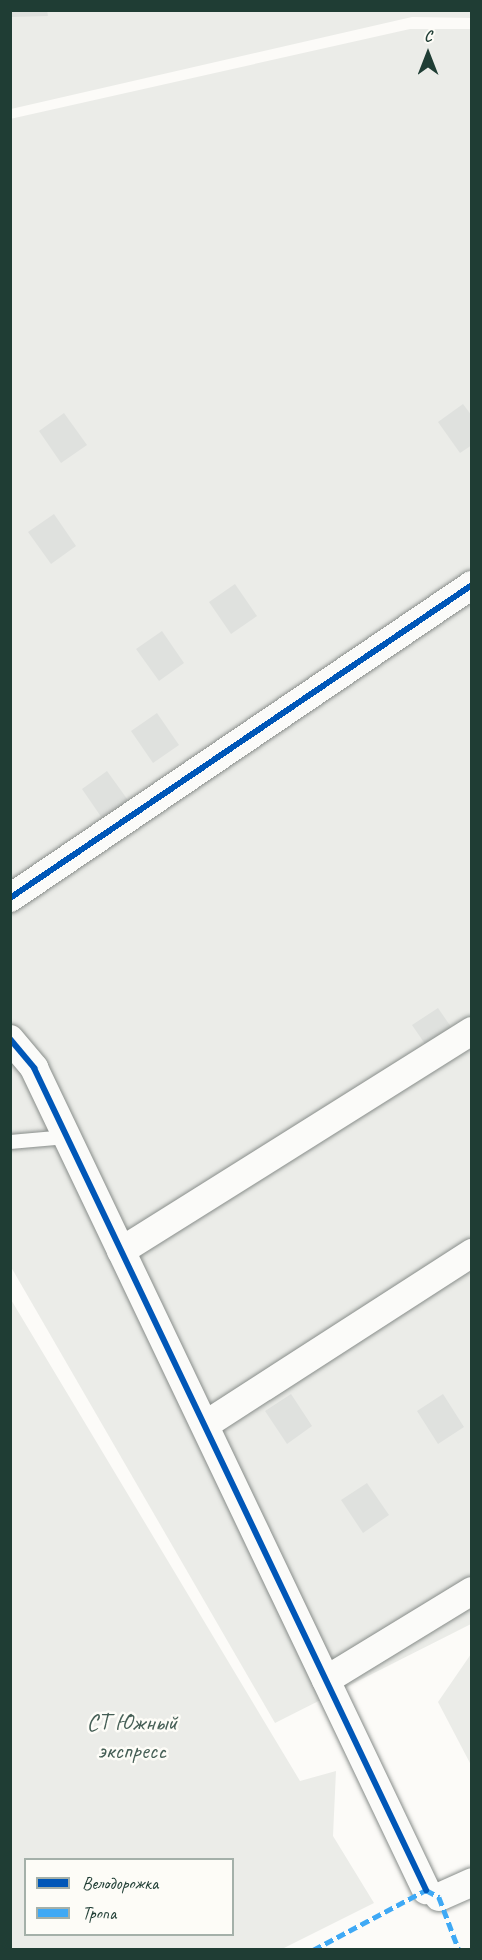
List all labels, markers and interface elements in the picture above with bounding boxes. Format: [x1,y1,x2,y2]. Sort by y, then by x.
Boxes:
north arrow [398,24,458,84]
text: С [424,26,432,46]
park label: СТ Южный экспресс [87,1709,177,1765]
legend [24,1858,234,1936]
text: Велодорожка [82,1872,158,1894]
text: Тропа [82,1902,116,1924]

